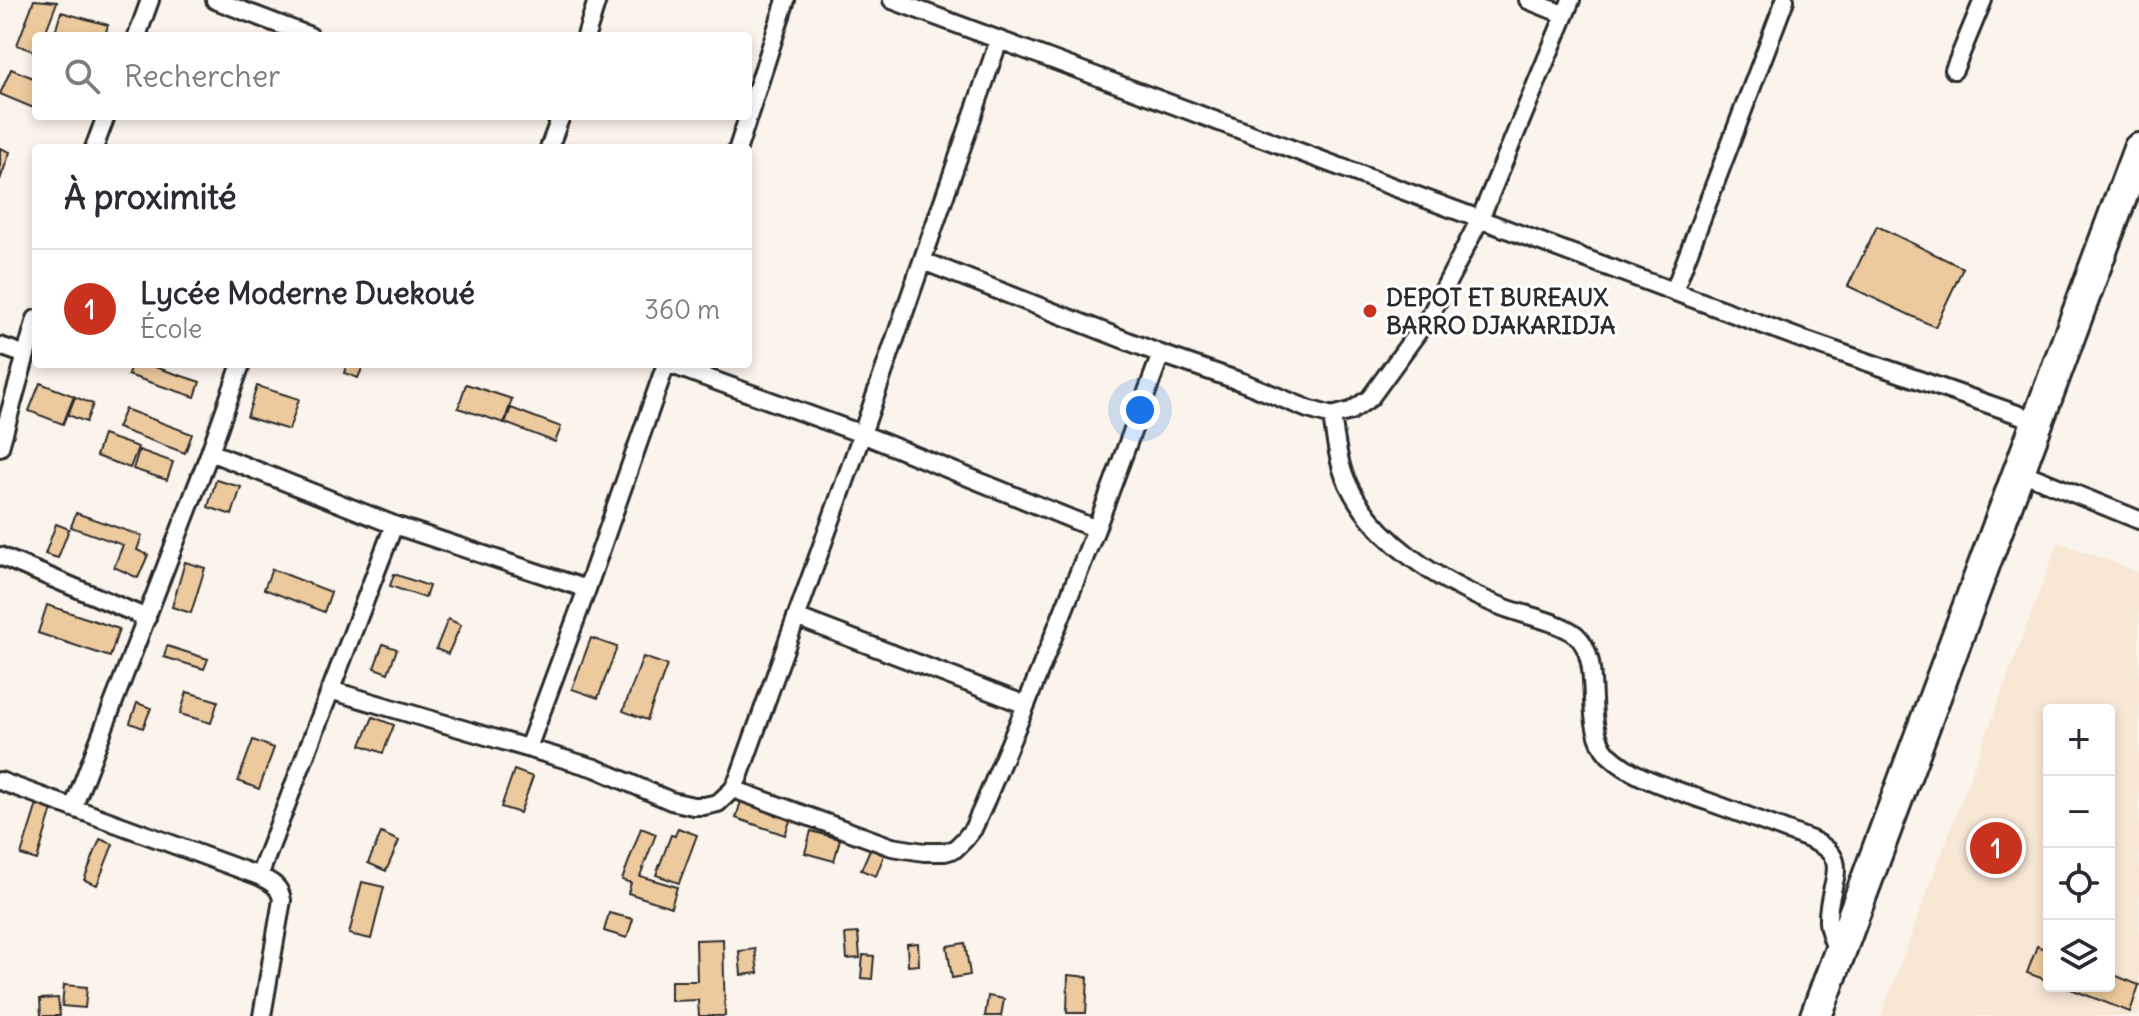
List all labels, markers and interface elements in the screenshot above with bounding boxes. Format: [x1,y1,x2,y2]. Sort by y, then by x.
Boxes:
search box [32,32,752,120]
icon: search [60,54,104,98]
text: Rechercher [124,57,280,95]
text: À proximité [64,175,237,218]
text: Lycée Moderne Duekoué [140,274,475,312]
place label: DEPOT ET BUREAUX BARRO DJAKARIDJA [1386,282,1616,340]
text: 1 [85,293,95,326]
text: 360 m [644,293,720,326]
marker: DEPOT ET BUREAUX BARRO DJAKARIDJA [1361,302,1379,320]
text: École [140,312,202,345]
your location [1120,390,1160,430]
map controls [2043,704,2115,992]
button: + [2043,704,2115,776]
button: − [2043,776,2115,848]
pin: 1 [1970,818,2022,878]
button: locate [2043,848,2115,920]
button: layers [2043,920,2115,992]

